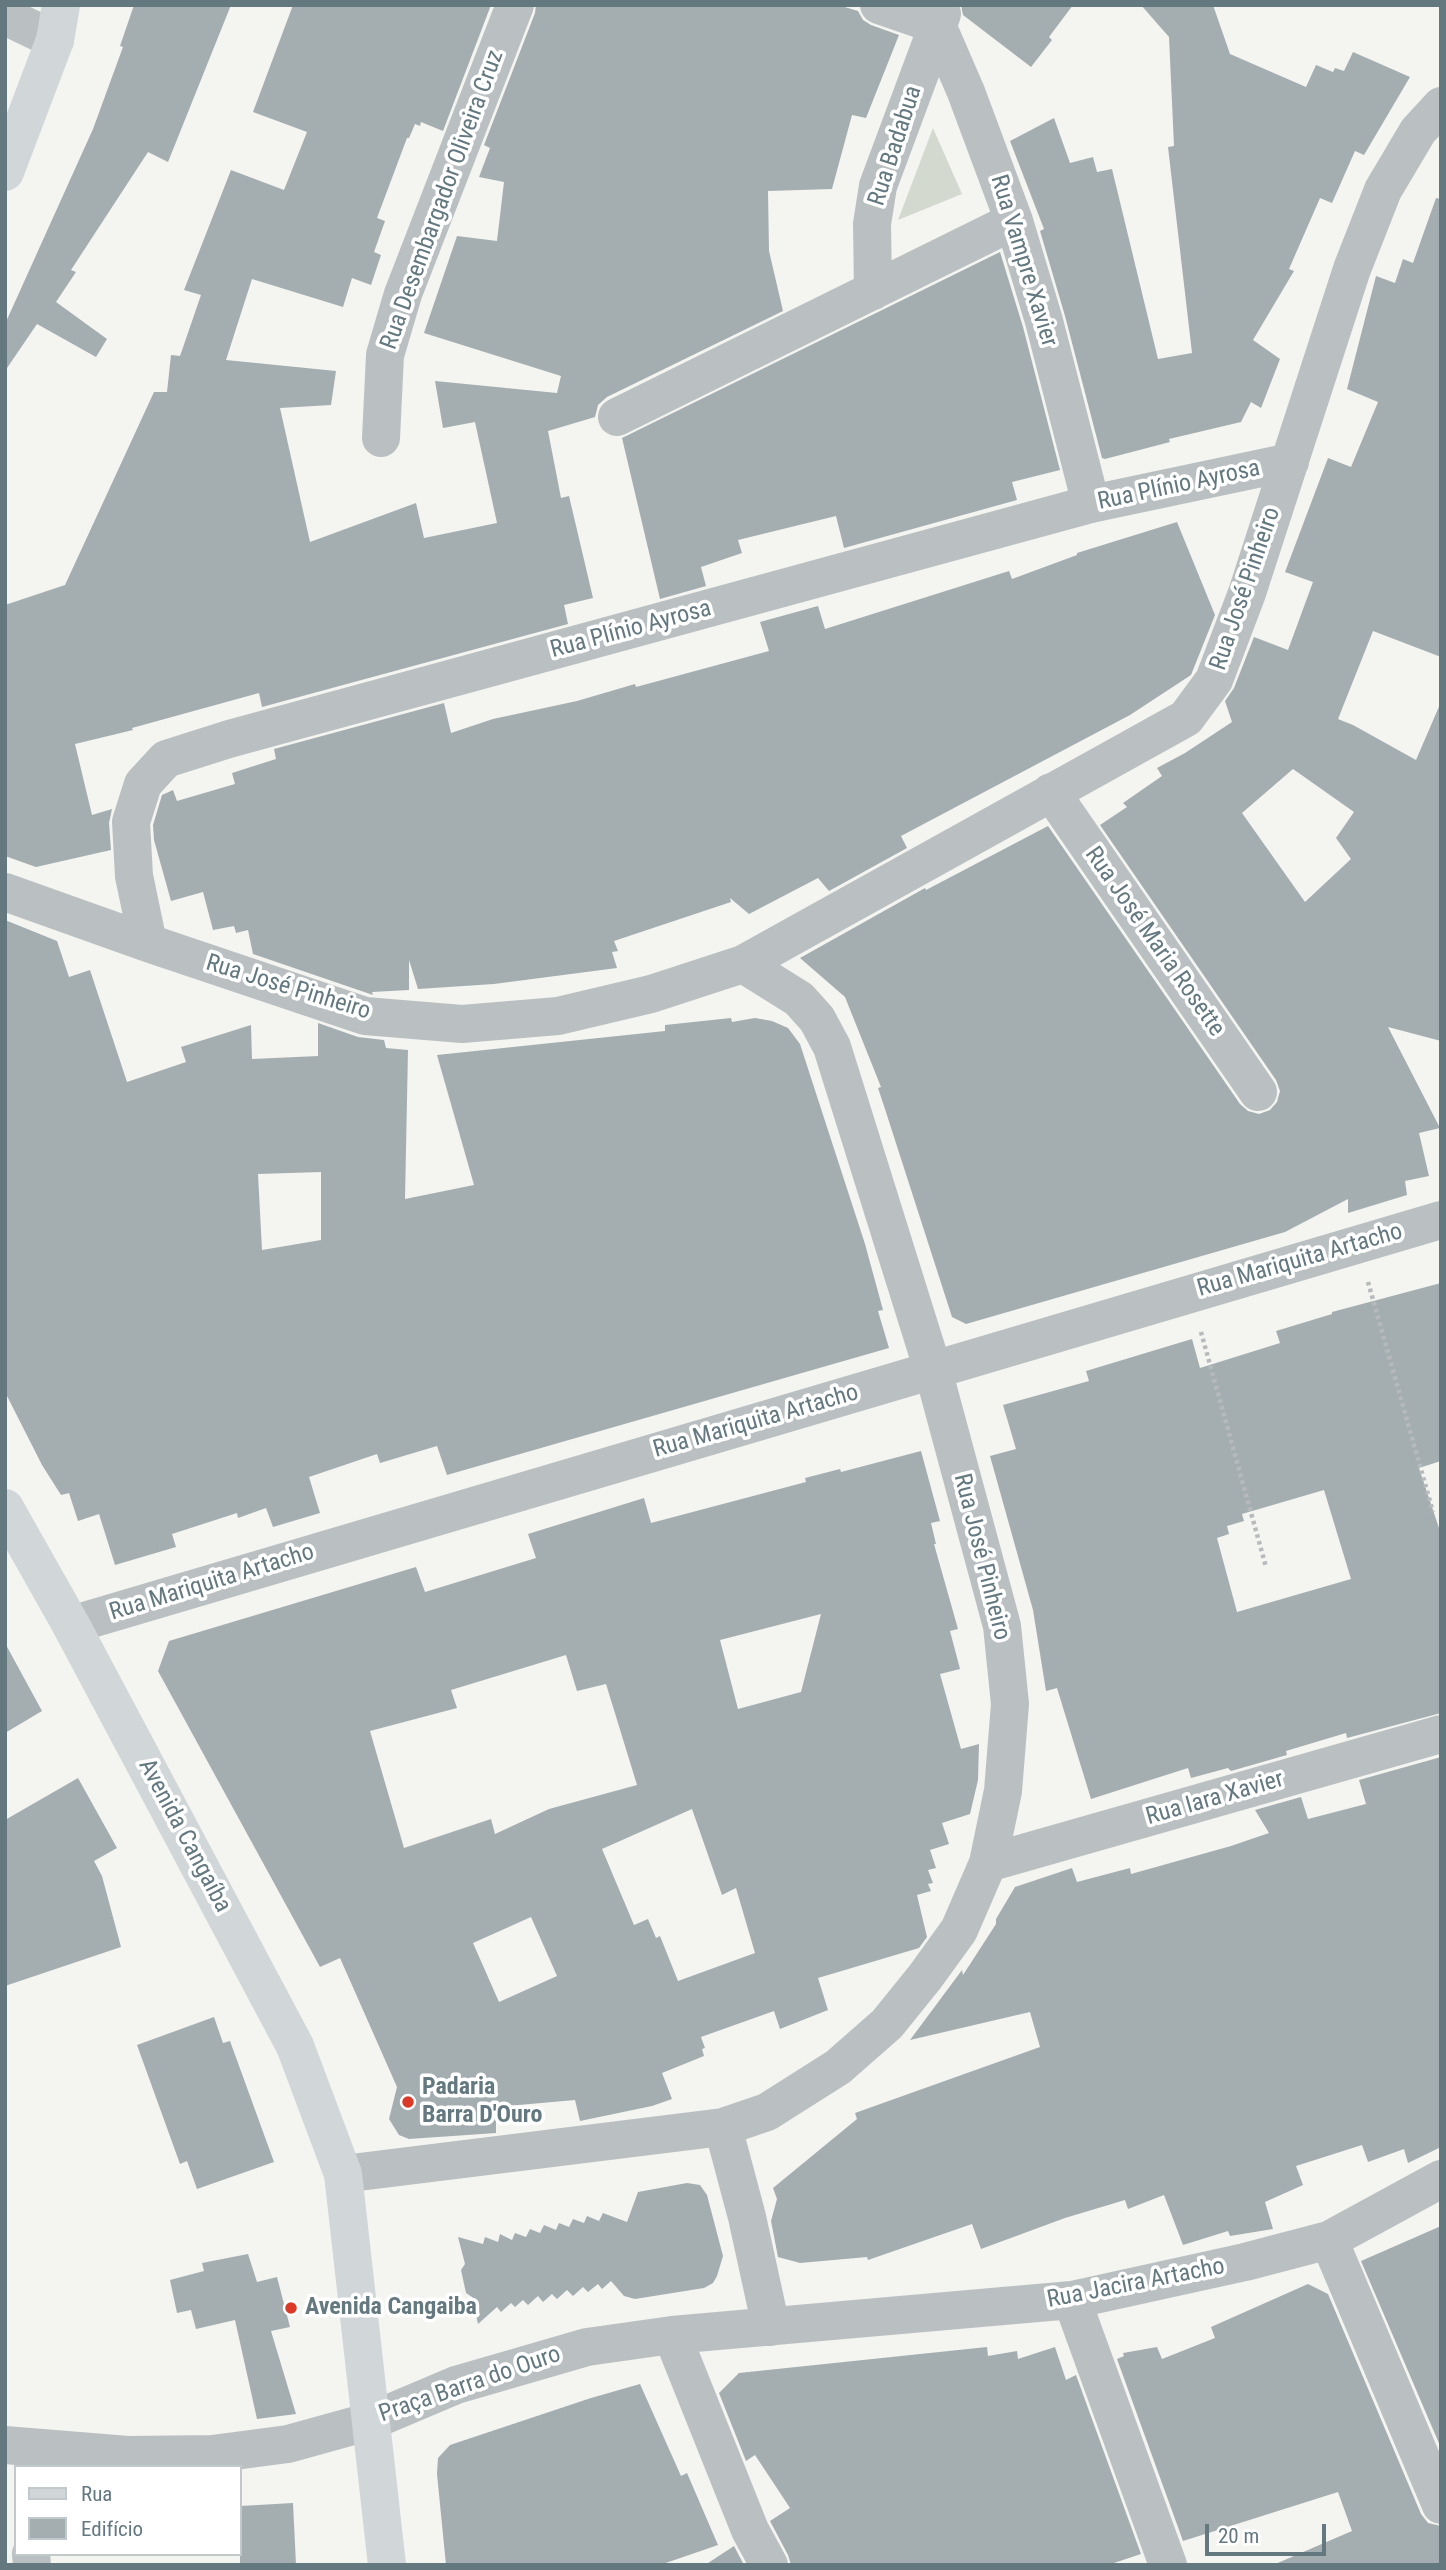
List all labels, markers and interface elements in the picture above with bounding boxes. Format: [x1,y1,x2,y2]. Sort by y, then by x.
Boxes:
street label: Rua Desembargador Oliveira Cruz [375,46,511,354]
street label: Rua Badabua [863,82,929,210]
street label: Rua Vampre Xavier [983,171,1063,351]
street label: Rua Plínio Ayrosa [1095,455,1263,517]
street label: Rua José Pinheiro [1205,504,1287,674]
street label: Rua Plínio Ayrosa [547,595,715,665]
street label: Rua José Maria Rosette [1078,842,1230,1042]
street label: Rua José Pinheiro [202,949,374,1027]
street label: Rua Mariquita Artacho [1194,1218,1406,1304]
street label: Rua Mariquita Artacho [650,1379,862,1465]
street label: Rua José Pinheiro [946,1471,1016,1643]
street label: Rua Mariquita Artacho [106,1538,318,1628]
street label: Avenida Cangaíba [131,1754,237,1918]
street label: Rua Iara Xavier [1143,1766,1287,1832]
place label: Padaria Barra D'Ouro [422,2074,542,2130]
marker: Padaria Barra D'Ouro [400,2094,416,2110]
street label: Rua Jacira Artacho [1045,2253,1227,2315]
place label: Avenida Cangaiba [305,2294,477,2322]
marker: Avenida Cangaiba [283,2300,299,2316]
street label: Praça Barra do Ouro [375,2340,565,2430]
legend [14,2465,242,2556]
text: Rua [81,2482,112,2506]
scale bar [1208,2510,1329,2554]
text: Edifício [81,2517,143,2541]
text: 20 m [1218,2524,1259,2548]

